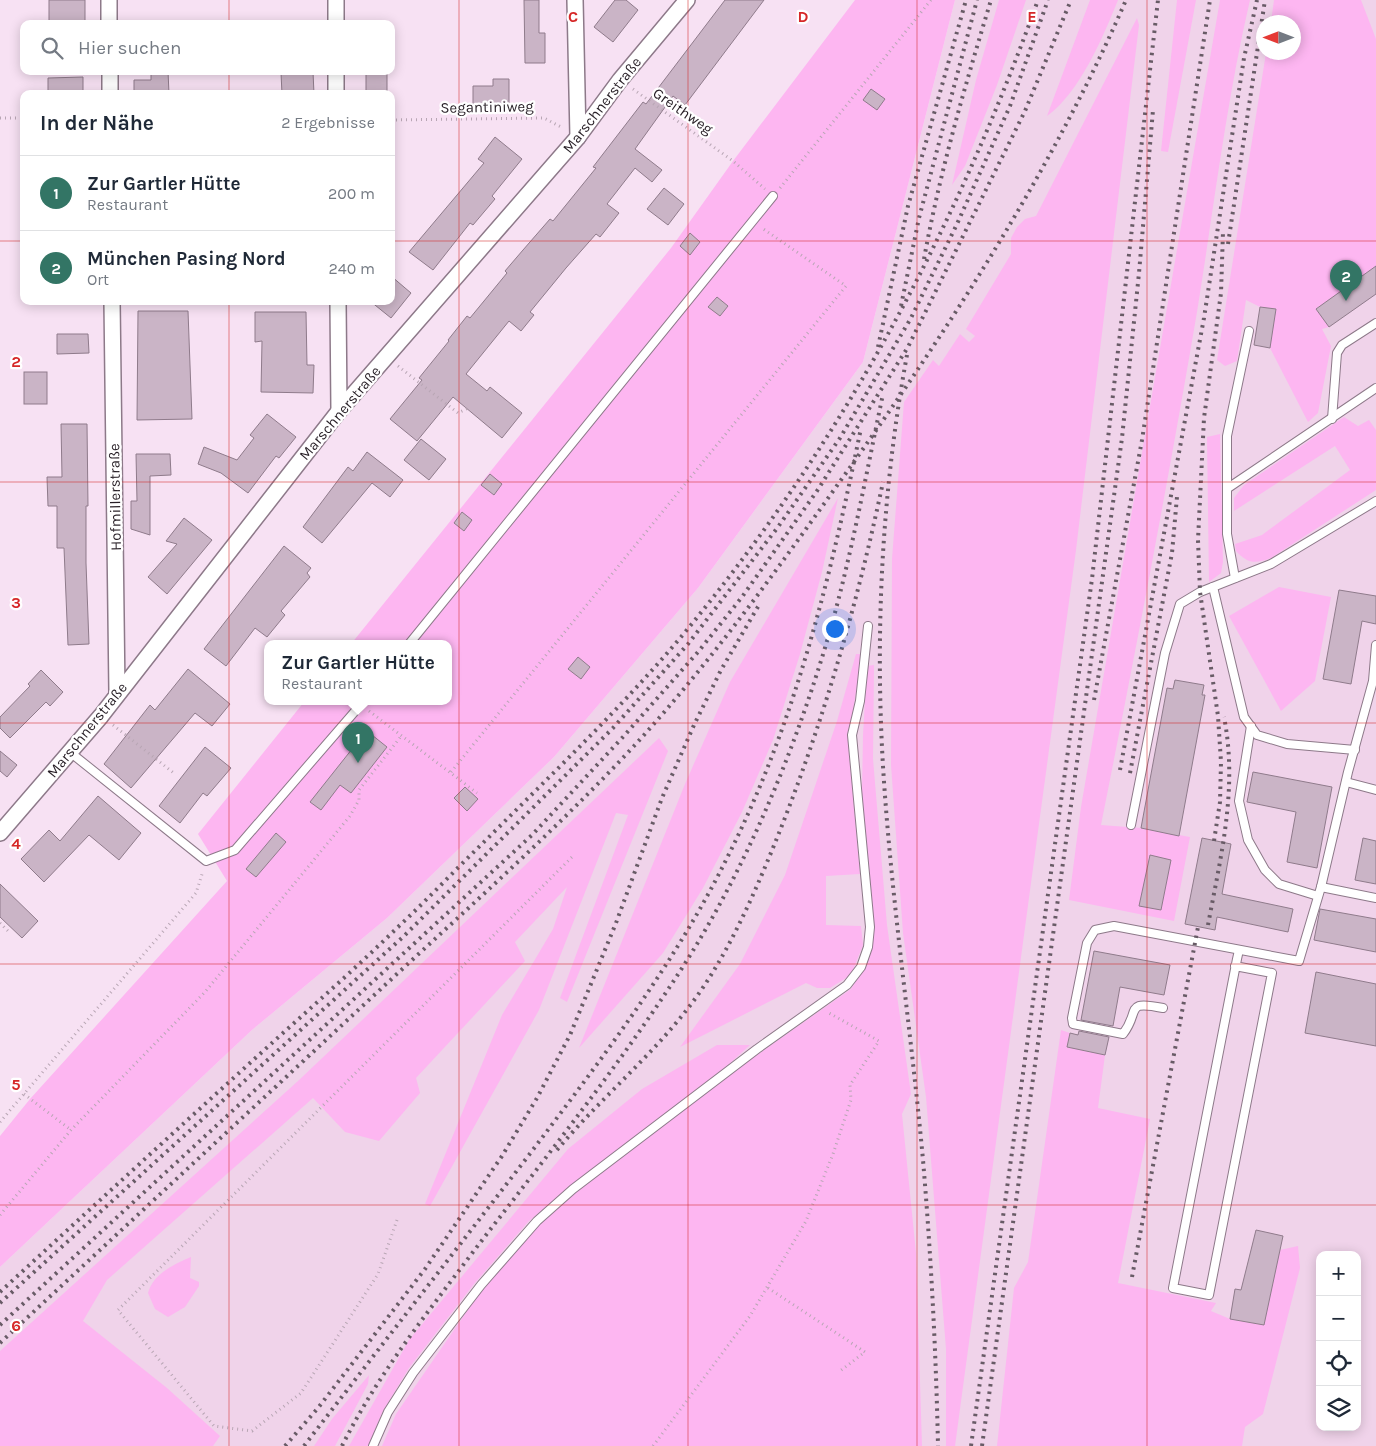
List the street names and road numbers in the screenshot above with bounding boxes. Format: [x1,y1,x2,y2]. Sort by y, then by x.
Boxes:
street label: Marschnerstraße [559,53,645,157]
street label: Greithweg [650,84,717,138]
street label: Segantiniweg [440,97,534,117]
street label: Marschnerstraße [295,362,385,464]
street label: Hofmillerstraße [105,443,125,551]
street label: Marschnerstraße [43,679,131,781]

